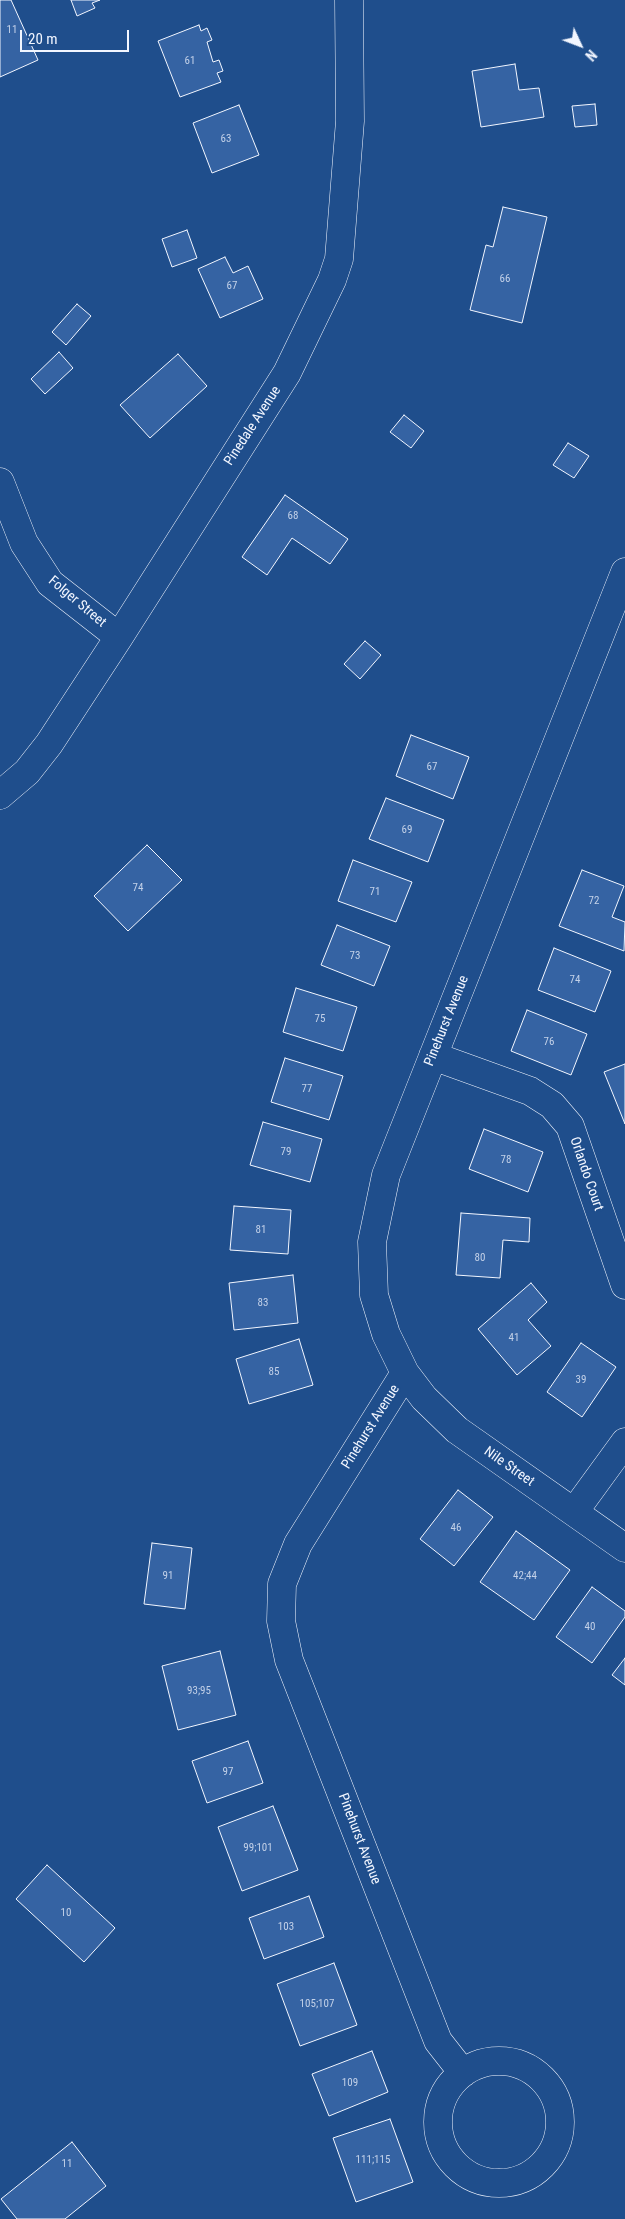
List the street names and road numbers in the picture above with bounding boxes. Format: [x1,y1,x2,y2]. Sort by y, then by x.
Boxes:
street label: Pinedale Avenue [221,383,285,469]
street label: Folger Street [45,573,109,631]
street label: Pinehurst Avenue [421,973,473,1069]
street label: Orlando Court [566,1135,606,1213]
street label: Pinehurst Avenue [338,1382,404,1472]
street label: Nile Street [481,1444,537,1490]
street label: Pinehurst Avenue [334,1791,384,1887]

